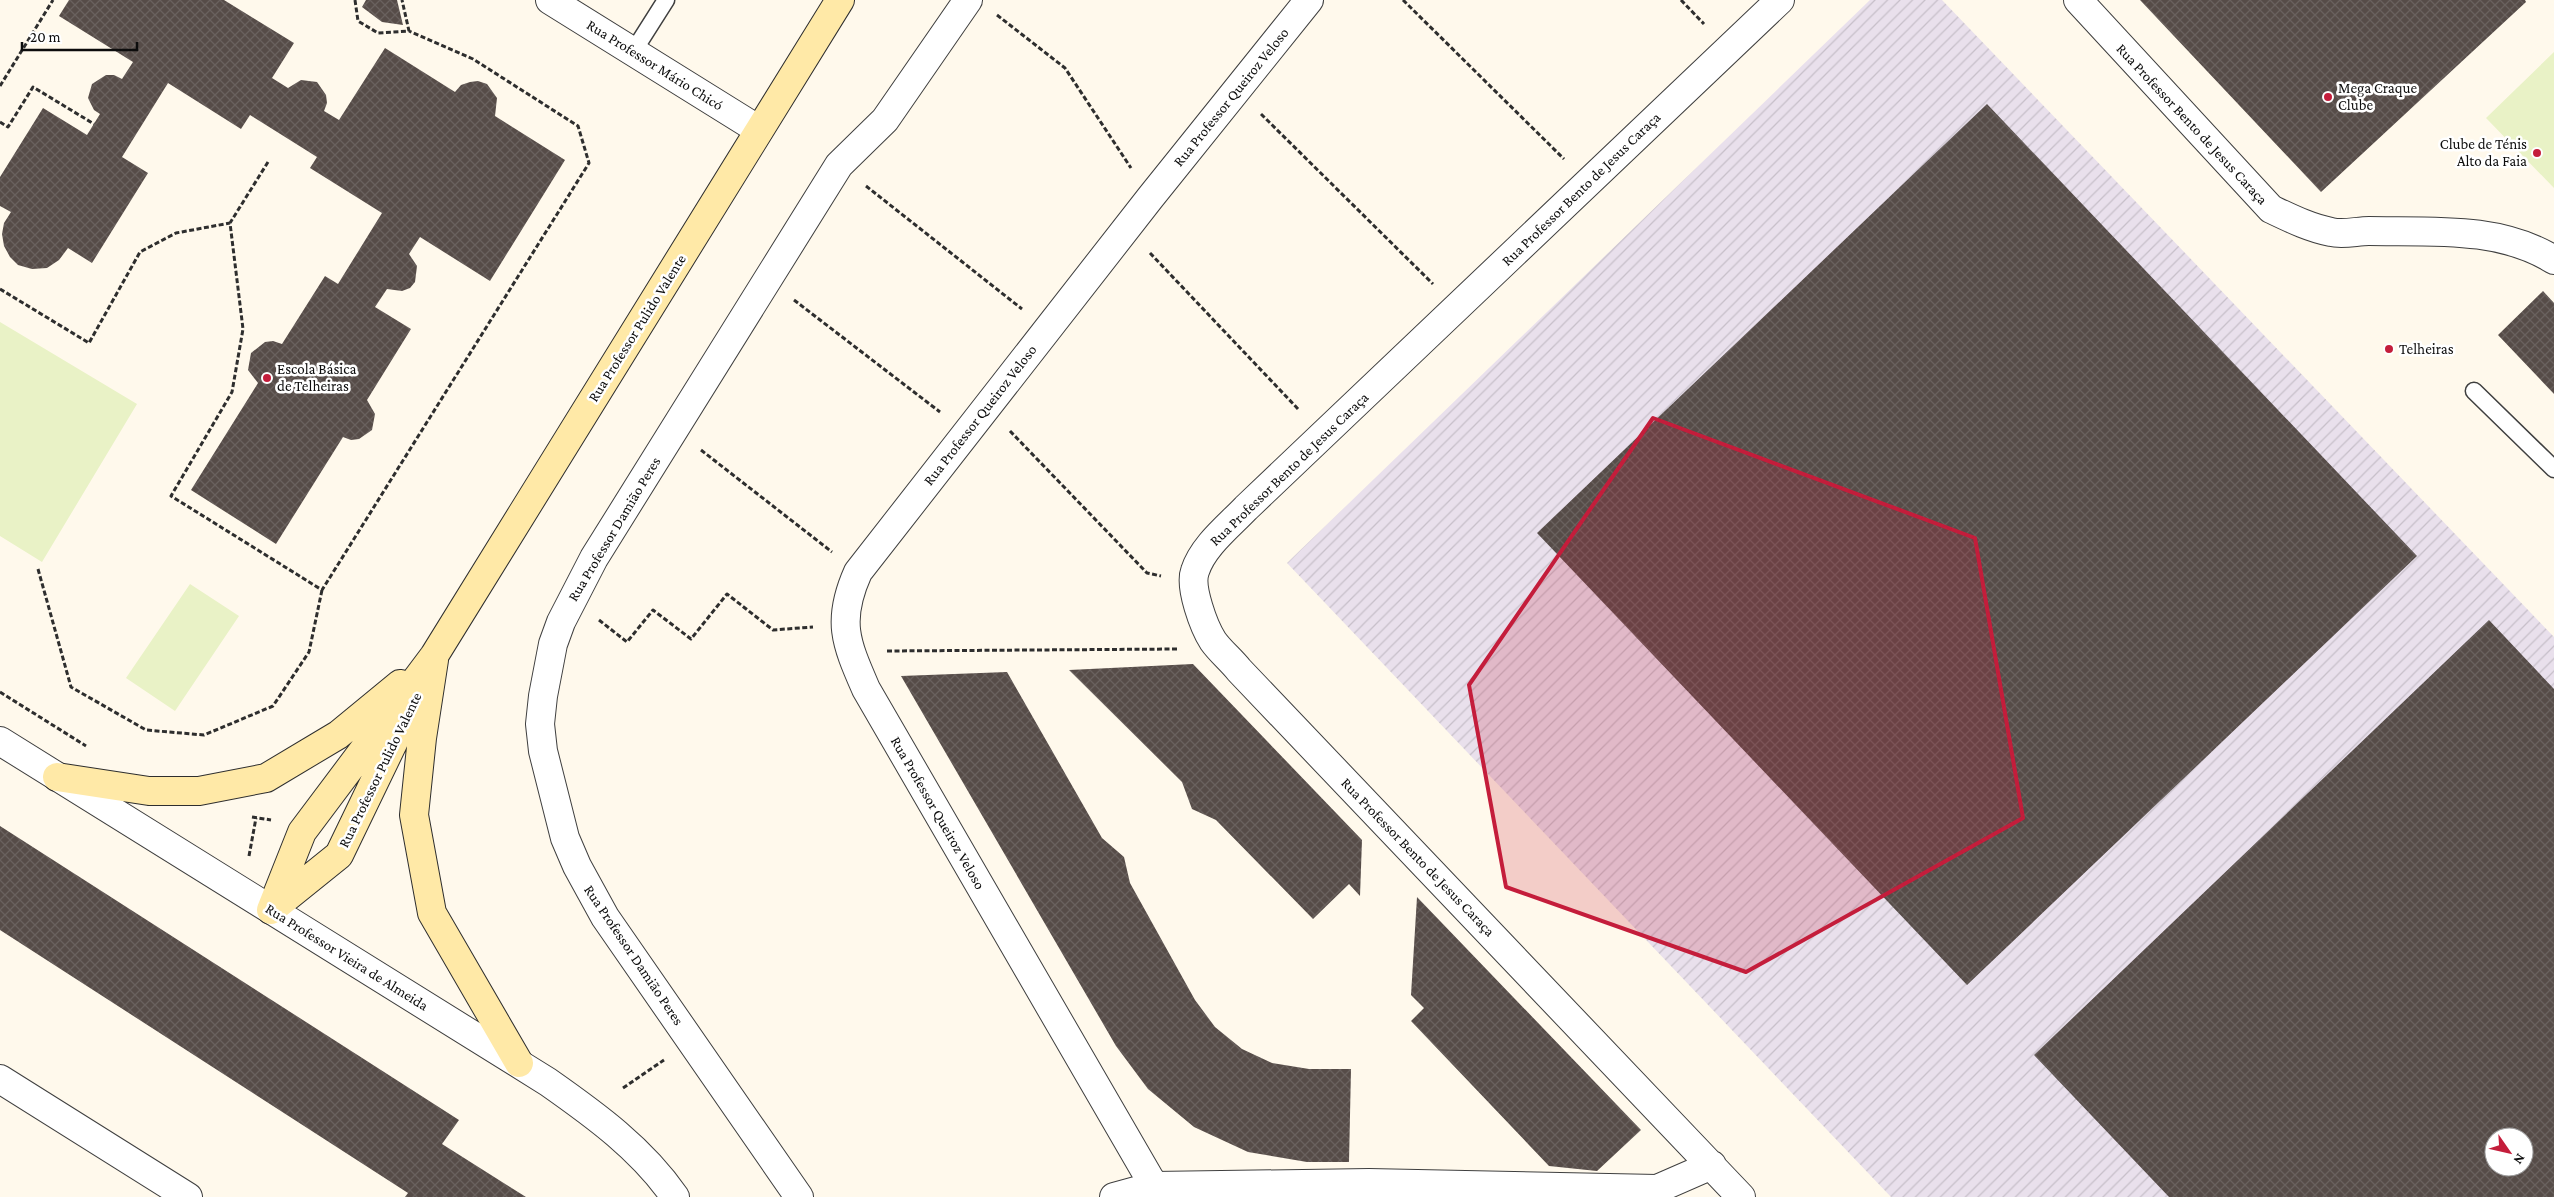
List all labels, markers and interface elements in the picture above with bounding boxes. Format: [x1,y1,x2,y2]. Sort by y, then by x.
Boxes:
street label: Rua Professor Mário Chicó [584,16,726,114]
scale bar [22,20,138,52]
street label: Rua Professor Queiroz Veloso [1170,25,1292,169]
text: 20 m [30,29,61,45]
street label: Rua Professor Bento de Jesus Caraça [2112,40,2271,208]
place label: Mega Craque Clube [2338,80,2417,113]
marker: Mega Craque Clube [2322,91,2334,103]
street label: Rua Professor Bento de Jesus Caraça [1499,109,1664,270]
place label: Clube de Ténis Alto da Faia [2440,136,2527,169]
marker: Clube de Ténis Alto da Faia [2531,147,2543,159]
street label: Rua Professor Pulido Valente [585,251,689,405]
place label: Telheiras [2399,341,2454,357]
street label: Rua Professor Queiroz Veloso [920,342,1040,488]
marker: Telheiras [2383,343,2395,355]
place label: Escola Básica de Telheiras [277,361,357,394]
marker: Escola Básica de Telheiras [261,372,273,384]
street label: Rua Professor Bento de Jesus Caraça [1207,389,1372,550]
street label: Rua Professor Damião Peres [565,454,664,604]
street label: Rua Professor Pulido Valente [335,690,425,850]
street label: Rua Professor Queiroz Veloso [888,734,988,892]
street label: Rua Professor Bento de Jesus Caraça [1337,775,1498,940]
street label: Rua Professor Damião Peres [581,882,687,1028]
street label: Rua Professor Vieira de Almeida [263,900,431,1014]
north arrow [2484,1127,2534,1177]
text: N [2510,1151,2529,1168]

